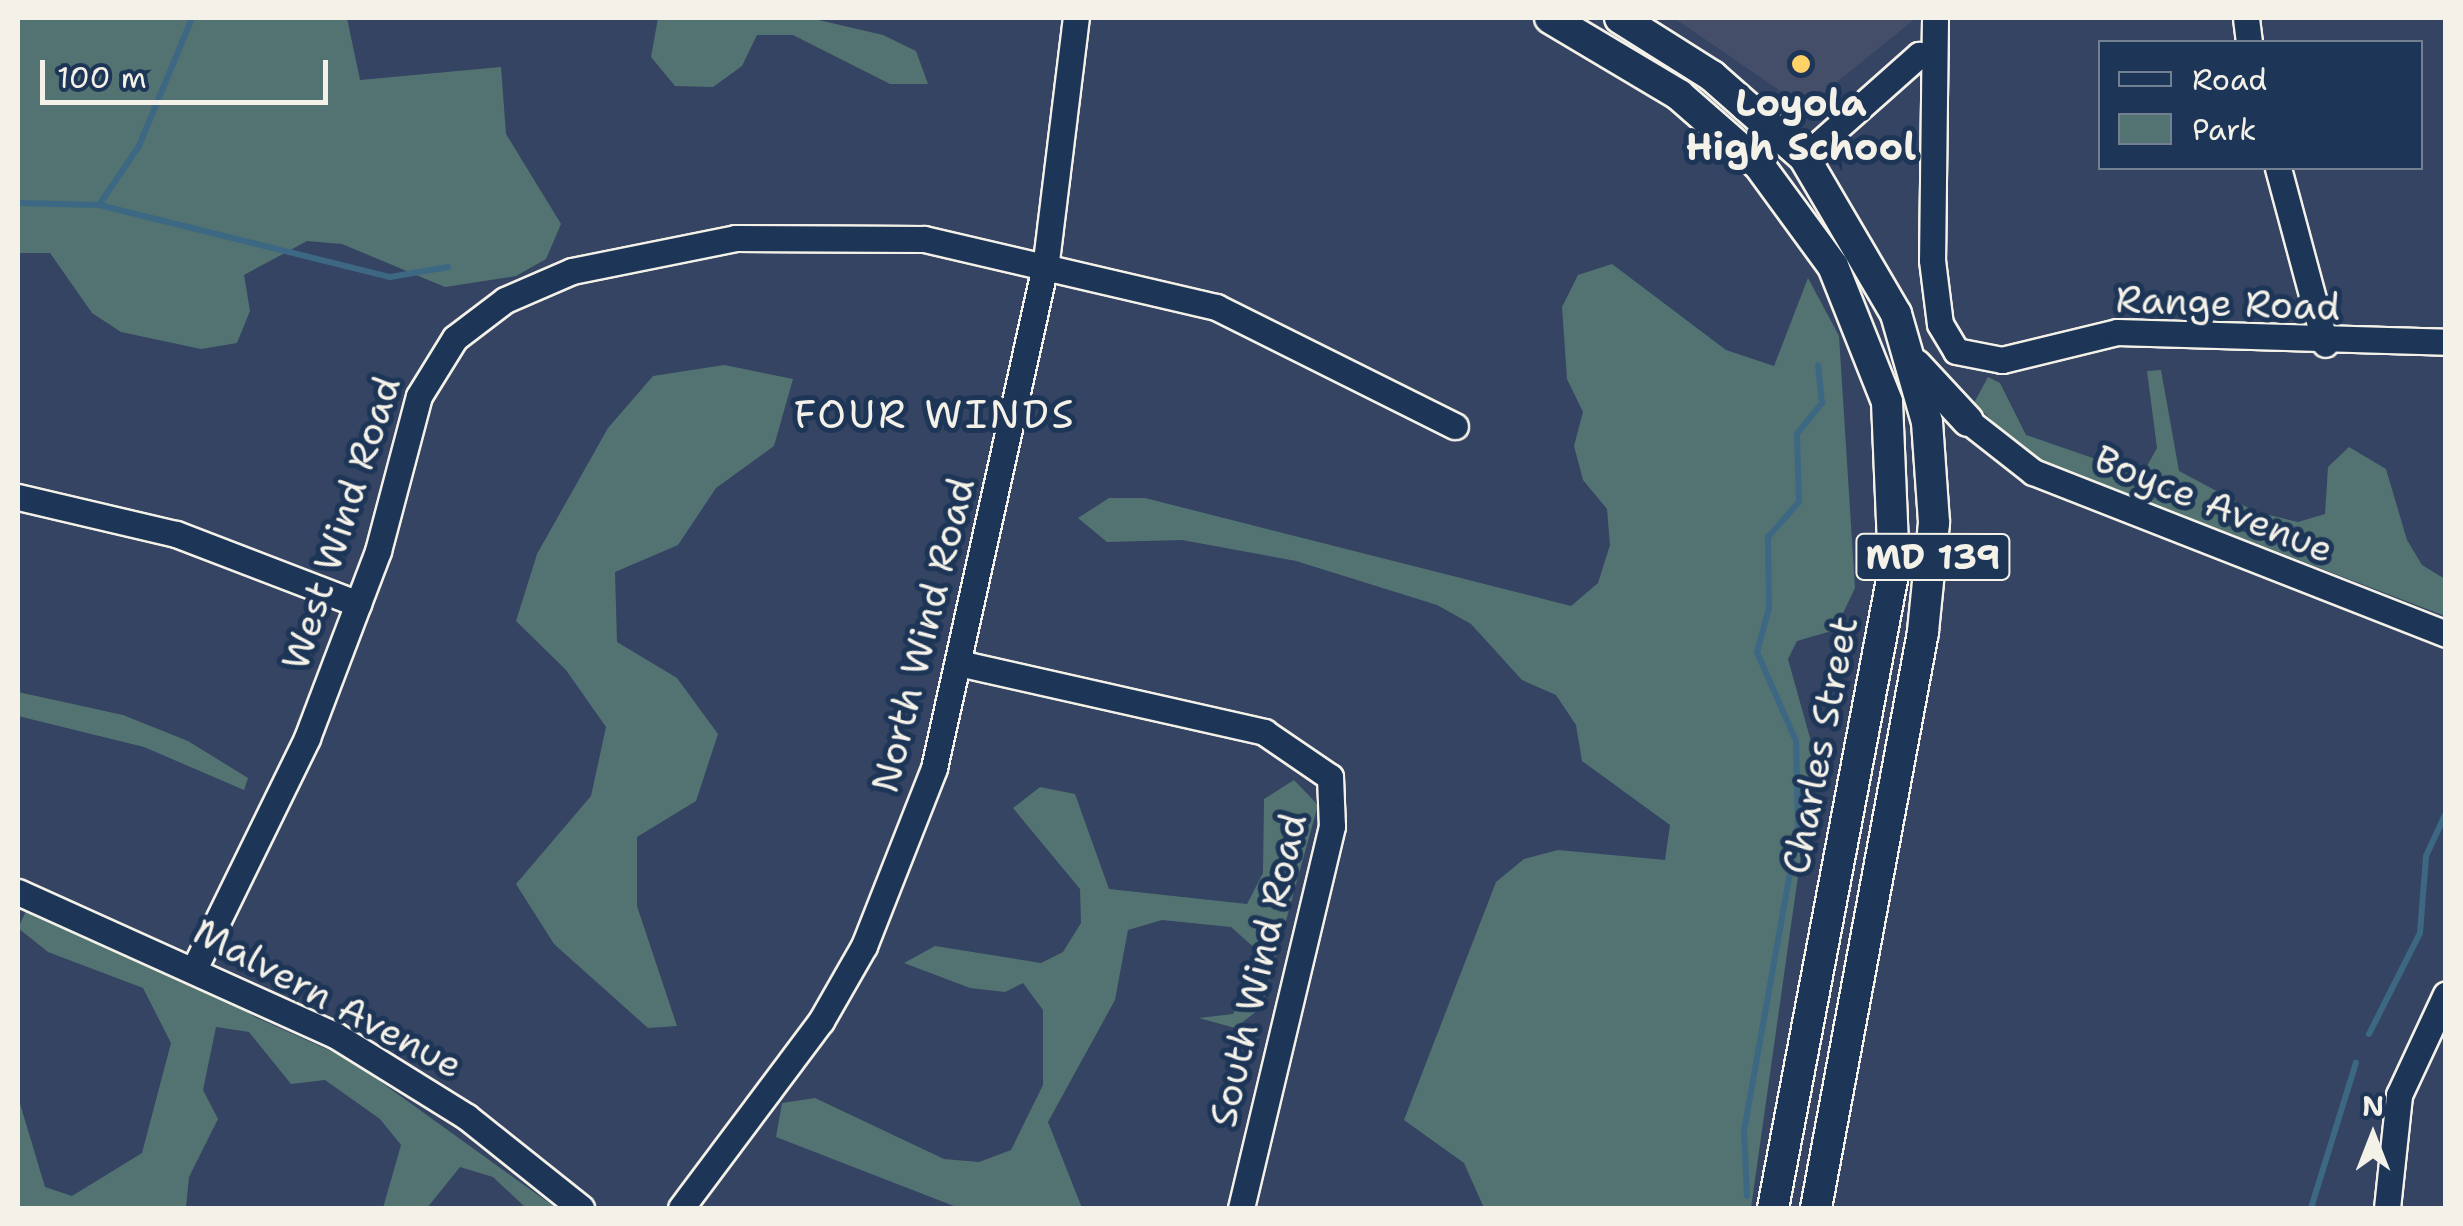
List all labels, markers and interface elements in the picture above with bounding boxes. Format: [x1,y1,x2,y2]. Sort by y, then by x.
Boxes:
scale bar [45,40,332,102]
legend [2098,40,2423,170]
marker: Loyola High School [1790,53,1812,75]
text: 100 m [57,57,147,98]
text: Road [2192,59,2267,100]
place label: Loyola High School [1685,80,1917,170]
text: Park [2192,109,2256,150]
street label: Range Road [2115,276,2341,330]
street label: West Wind Road [272,370,410,676]
district label: FOUR WINDS [794,390,1076,438]
street label: Boyce Avenue [2088,435,2340,573]
street label: North Wind Road [862,473,984,797]
road number: MD 139 [1853,527,2013,587]
street label: Charles Street [1773,612,1867,878]
street label: South Wind Road [1200,809,1316,1131]
street label: Malvern Avenue [186,908,470,1088]
north arrow [2323,1086,2423,1186]
text: N [2362,1087,2384,1125]

